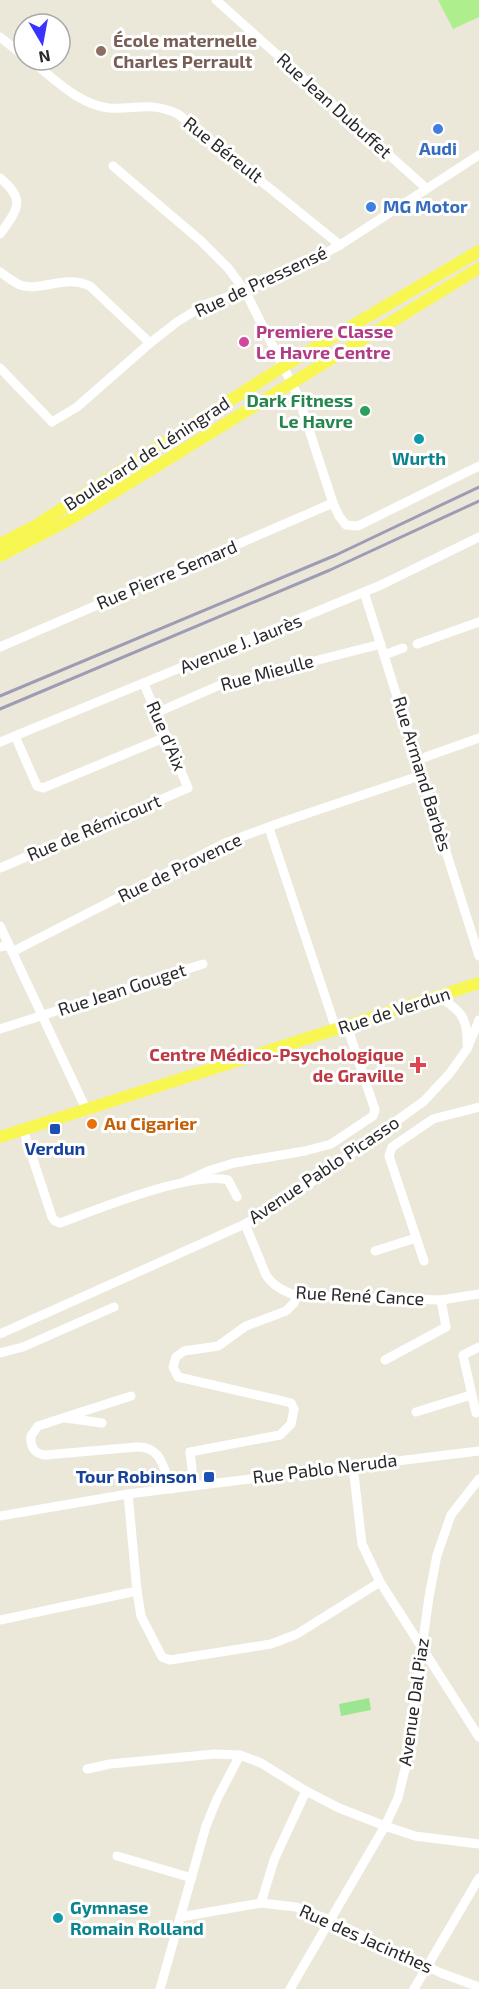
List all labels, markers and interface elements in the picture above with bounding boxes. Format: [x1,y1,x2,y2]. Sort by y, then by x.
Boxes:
north arrow [12,12,72,72]
place label: École maternelle Charles Perrault [113,29,257,72]
marker: École maternelle Charles Perrault [94,44,108,58]
text: N [37,47,52,68]
street label: Rue Jean Dubuffet [273,48,397,163]
street label: Rue Béreult [179,111,268,187]
marker: Audi [431,122,445,136]
place label: Audi [419,137,457,159]
place label: MG Motor [383,195,468,217]
marker: MG Motor [364,200,378,214]
street label: Rue de Pressensé [191,241,330,321]
place label: Premiere Classe Le Havre Centre [256,320,393,363]
marker: Premiere Classe Le Havre Centre [237,335,251,349]
place label: Dark Fitness Le Havre [246,389,353,432]
street label: Boulevard de Léningrad [60,391,233,515]
marker: Dark Fitness Le Havre [358,404,372,418]
marker: Wurth [412,432,426,446]
place label: Wurth [392,447,446,469]
street label: Rue Pierre Semard [93,535,240,614]
street label: Avenue J. Jaurès [176,609,305,678]
street label: Rue Mieulle [218,649,316,695]
street label: Rue Armand Barbès [389,694,457,854]
street label: Rue d'Aix [142,697,192,774]
street label: Rue de Rémicourt [23,789,164,865]
street label: Rue de Provence [114,828,245,907]
street label: Rue Jean Gouget [55,958,189,1020]
street label: Rue de Verdun [335,982,453,1039]
place label: Centre Médico-Psychologique de Graville [149,1043,404,1086]
marker: Centre Médico-Psychologique de Graville [409,1056,427,1074]
street label: Avenue Pablo Picasso [244,1111,403,1228]
place label: Au Cigarier [104,1112,197,1134]
marker: Au Cigarier [85,1117,99,1131]
marker: Verdun [48,1122,62,1136]
place label: Verdun [25,1137,85,1159]
street label: Rue René Cance [295,1281,425,1309]
street label: Rue Pablo Neruda [251,1448,398,1488]
place label: Tour Robinson [76,1465,197,1487]
marker: Tour Robinson [202,1470,216,1484]
street label: Avenue Dal Piaz [393,1636,433,1767]
place label: Gymnase Romain Rolland [70,1896,204,1939]
street label: Rue des Jacinthes [296,1899,437,1977]
marker: Gymnase Romain Rolland [51,1911,65,1925]

